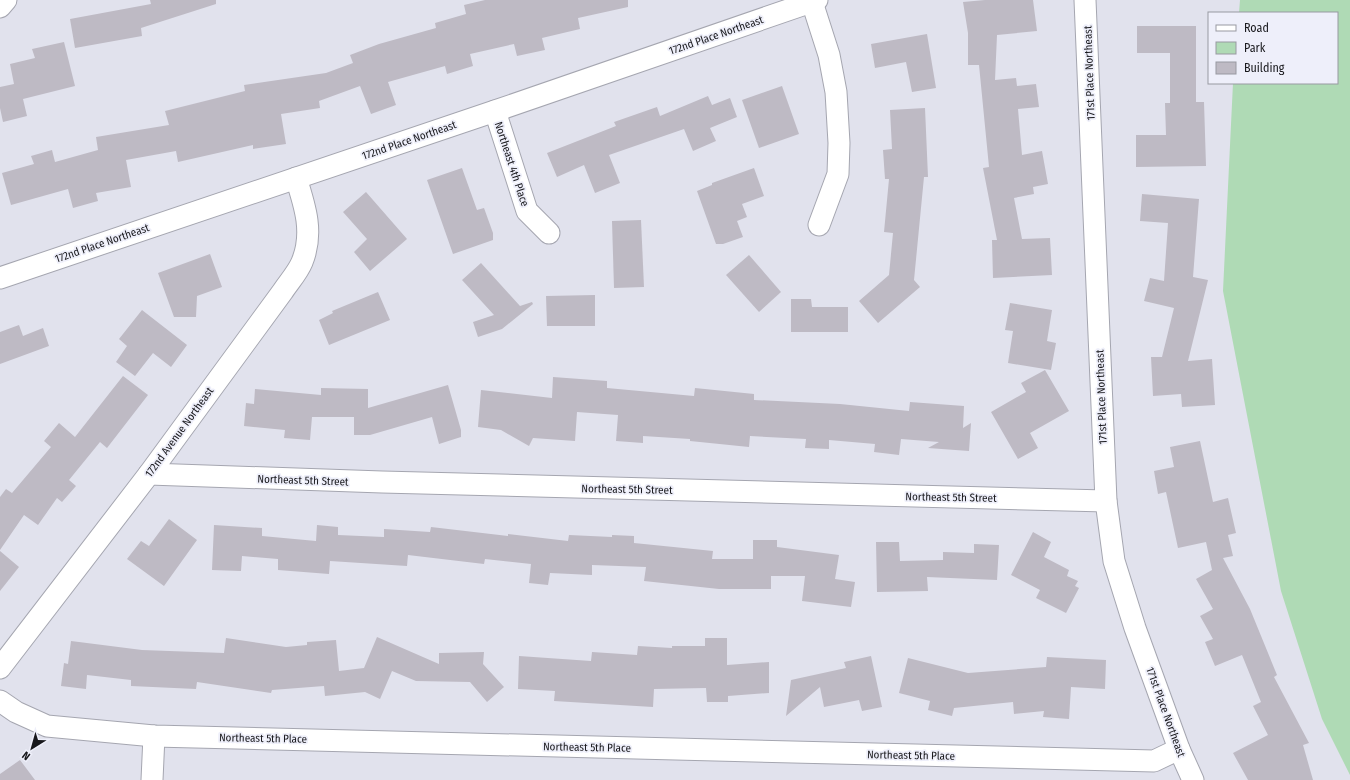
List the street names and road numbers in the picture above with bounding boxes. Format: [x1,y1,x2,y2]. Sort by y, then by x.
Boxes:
street label: 172nd Place Northeast [667,13,765,58]
street label: 171st Place Northeast [1081,25,1098,121]
street label: 172nd Place Northeast [360,118,458,163]
street label: Northeast 4th Place [492,120,531,208]
street label: 172nd Place Northeast [53,221,151,266]
street label: 171st Place Northeast [1093,349,1110,445]
street label: 172nd Avenue Northeast [142,384,217,480]
street label: Northeast 5th Street [257,472,349,489]
street label: Northeast 5th Street [581,482,673,497]
street label: Northeast 5th Street [905,490,997,505]
street label: 171st Place Northeast [1143,665,1188,759]
street label: Northeast 5th Place [219,731,307,746]
street label: Northeast 5th Place [543,740,631,755]
street label: Northeast 5th Place [867,748,955,763]

